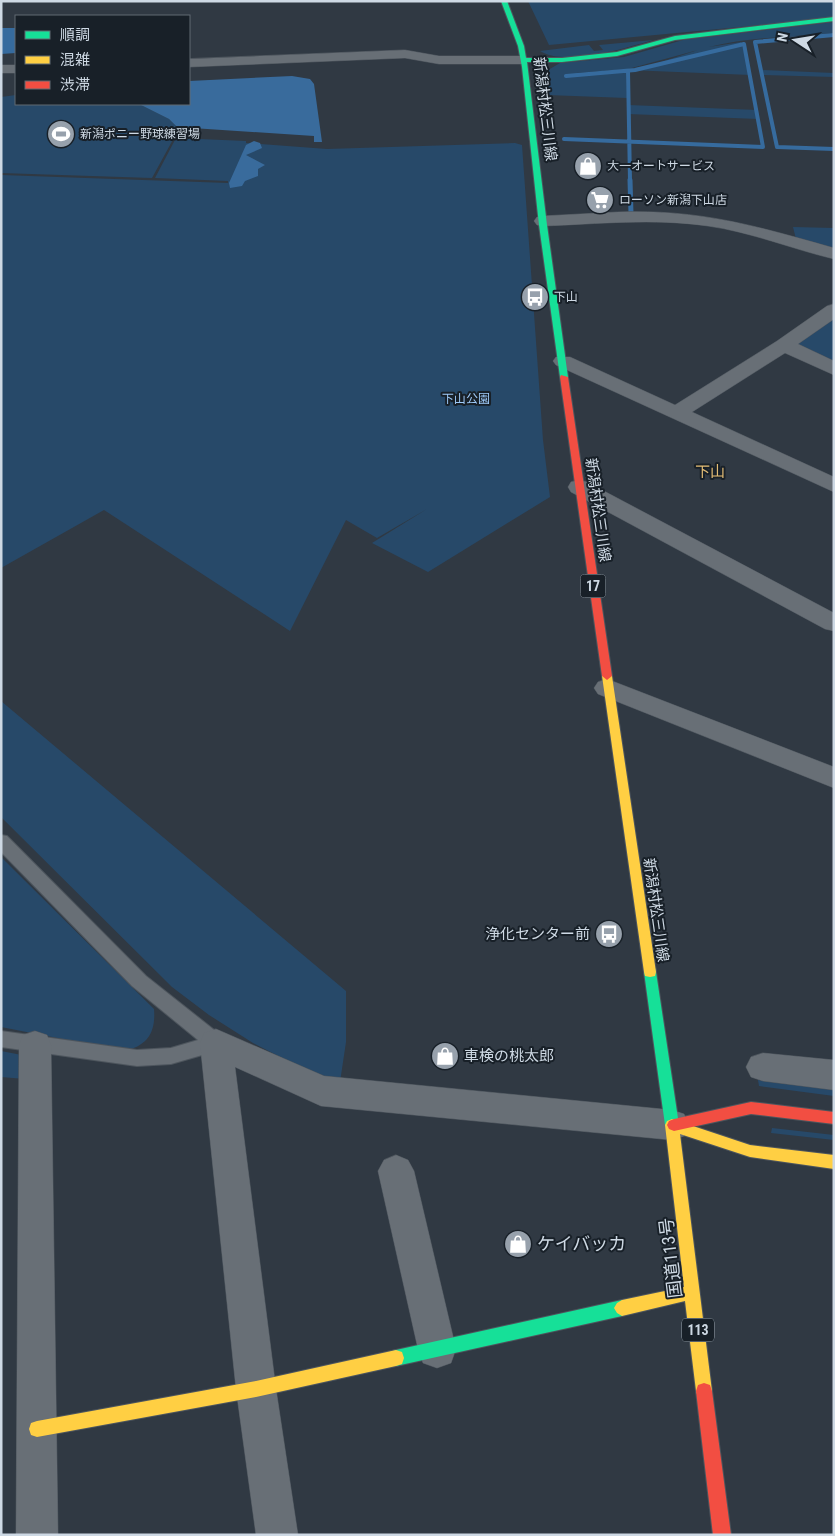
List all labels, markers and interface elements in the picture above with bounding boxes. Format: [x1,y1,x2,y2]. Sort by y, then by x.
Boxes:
legend [15,15,190,105]
north arrow [770,15,820,65]
text: 順調 [60,26,90,44]
text: N [774,31,791,43]
text: 混雑 [60,51,90,69]
street label: 新潟村松三川線 [530,56,560,162]
text: 渋滞 [60,76,90,94]
sports icon: 新潟ポニー野球練習場 [46,119,76,149]
place label: 新潟ポニー野球練習場 [80,127,200,141]
shop icon: 大一オートサービス [573,151,603,181]
place label: 大一オートサービス [607,159,715,173]
supermarket icon: ローソン新潟下山店 [585,185,615,215]
place label: ローソン新潟下山店 [619,193,727,207]
bus stop icon: 下山 [520,282,550,312]
place label: 下山 [554,290,578,304]
park label: 下山公園 [442,392,490,406]
street label: 新潟村松三川線 [582,457,614,563]
district label: 下山 [695,463,725,481]
road number: 17 [580,574,606,598]
street label: 新潟村松三川線 [640,857,672,963]
bus stop icon: 浄化センター前 [594,919,624,949]
place label: 浄化センター前 [485,925,590,943]
shop icon: 車検の桃太郎 [430,1041,460,1071]
place label: 車検の桃太郎 [464,1047,554,1065]
street label: 国道113号 [655,1217,686,1299]
shop icon: ケイバッカ [503,1229,533,1259]
place label: ケイバッカ [537,1233,626,1254]
road number: 113 [682,1318,714,1342]

